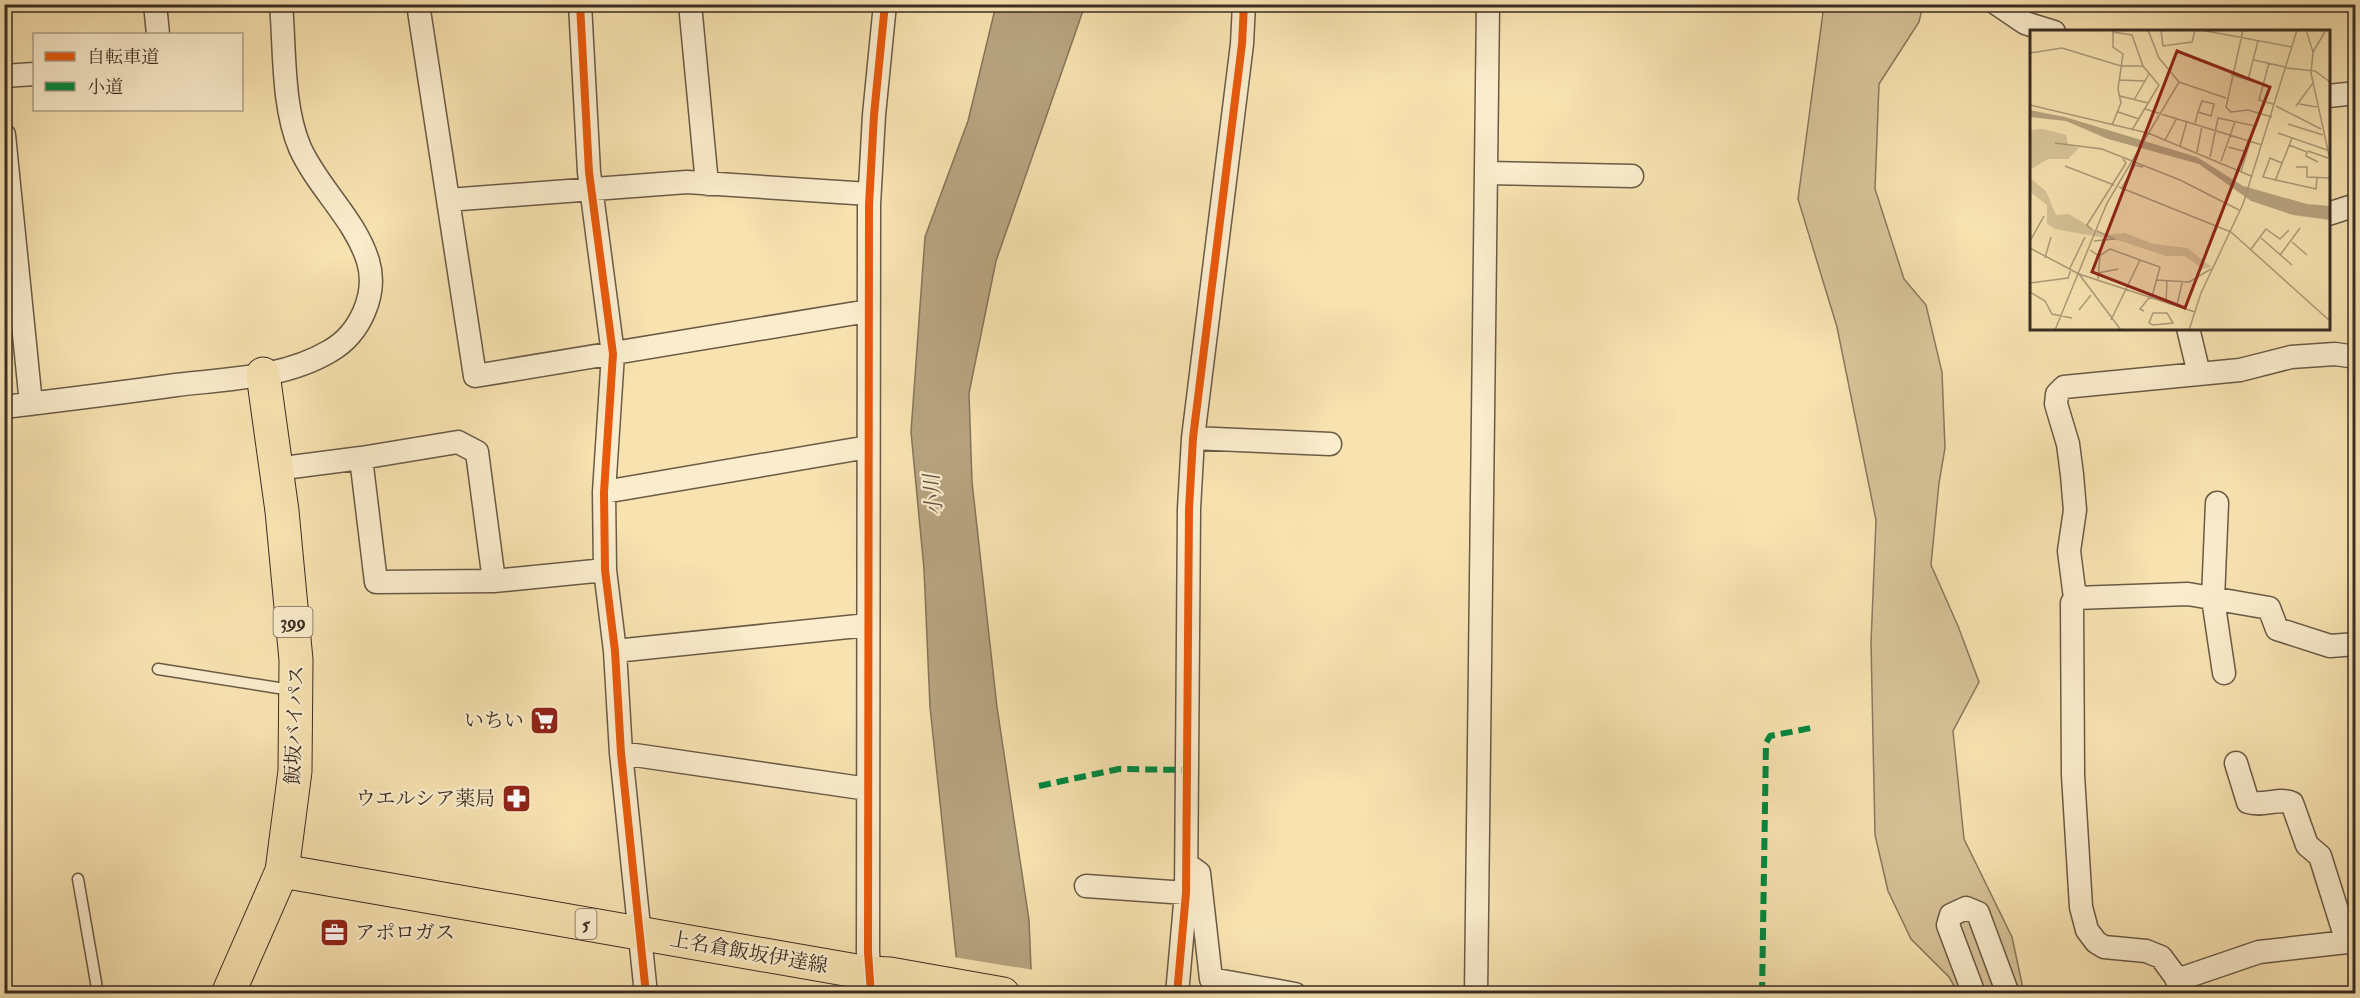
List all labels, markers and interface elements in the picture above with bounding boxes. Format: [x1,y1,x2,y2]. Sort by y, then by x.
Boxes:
inset map [2030,30,2330,330]
legend [33,33,243,111]
text: 自転車道 [87,46,159,69]
text: 小道 [87,76,123,99]
water label: 小川 [918,471,949,517]
road number: 399 [274,607,312,637]
street label: 飯坂バイパス [280,665,309,785]
supermarket icon: いちい [529,704,561,736]
place label: いちい [464,708,524,733]
pharmacy icon: ウエルシア薬局 [500,782,532,814]
place label: ウエルシア薬局 [356,786,495,811]
road number: 5 [576,909,596,939]
office icon: アポロガス [318,916,350,948]
place label: アポロガス [355,920,455,945]
street label: 上名倉飯坂伊達線 [668,926,830,979]

